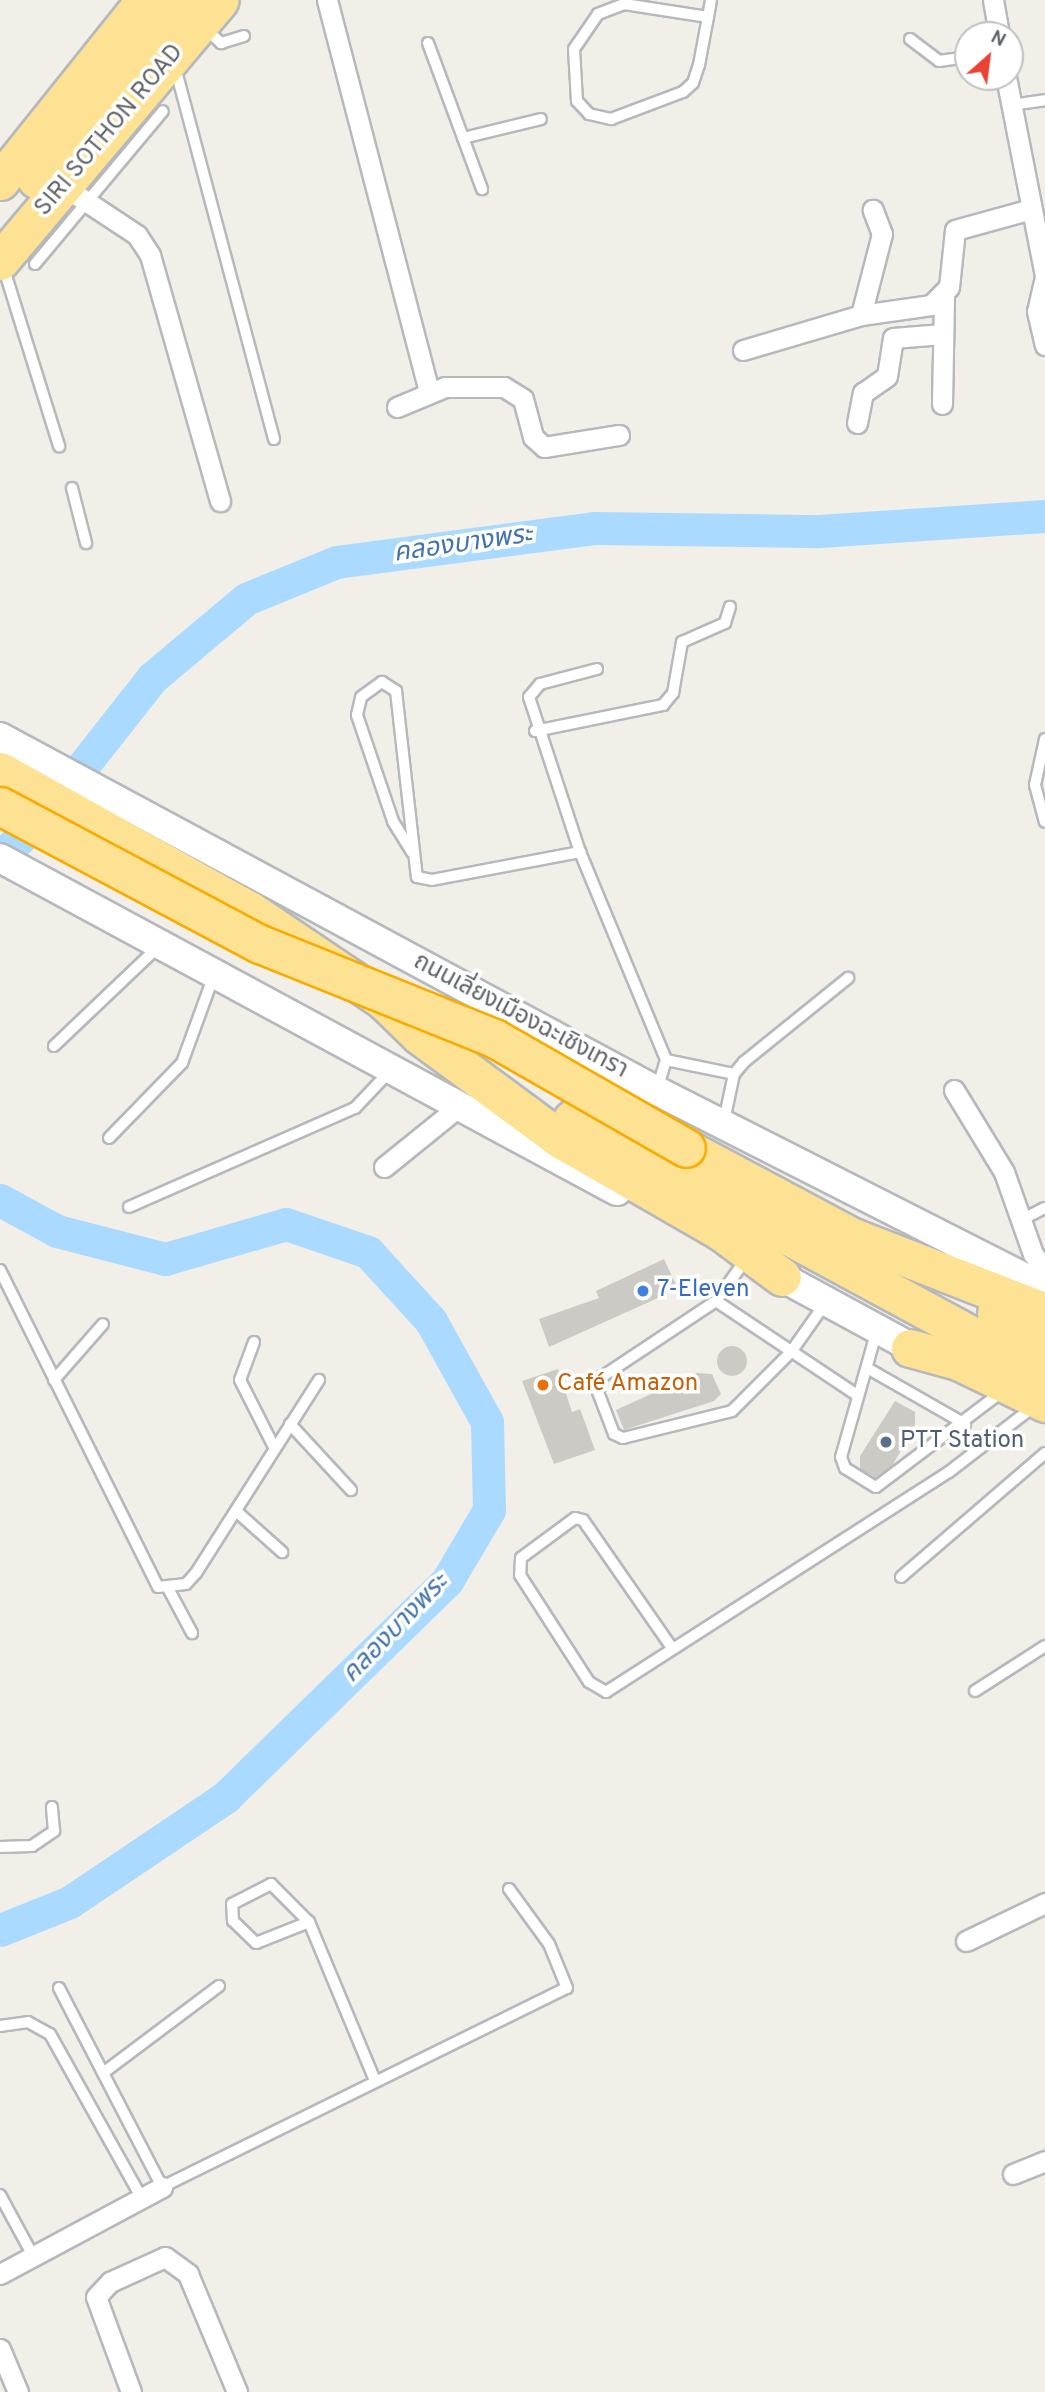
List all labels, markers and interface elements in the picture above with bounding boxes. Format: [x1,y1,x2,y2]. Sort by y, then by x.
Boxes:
north arrow [954,21,1024,91]
text: N [986,25,1010,53]
street label: SIRI SOTHON ROAD [30,39,190,223]
water label: คลองบางพระ [392,520,534,570]
street label: ถนนเลี่ยงเมืองฉะเชิงเทรา [408,948,632,1086]
place label: 7-Eleven [657,1277,750,1305]
marker: 7-Eleven [635,1283,651,1299]
place label: Café Amazon [557,1371,699,1399]
marker: Café Amazon [535,1377,551,1393]
place label: PTT Station [900,1428,1025,1456]
marker: PTT Station [878,1434,894,1450]
water label: คลองบางพระ [336,1568,456,1690]

